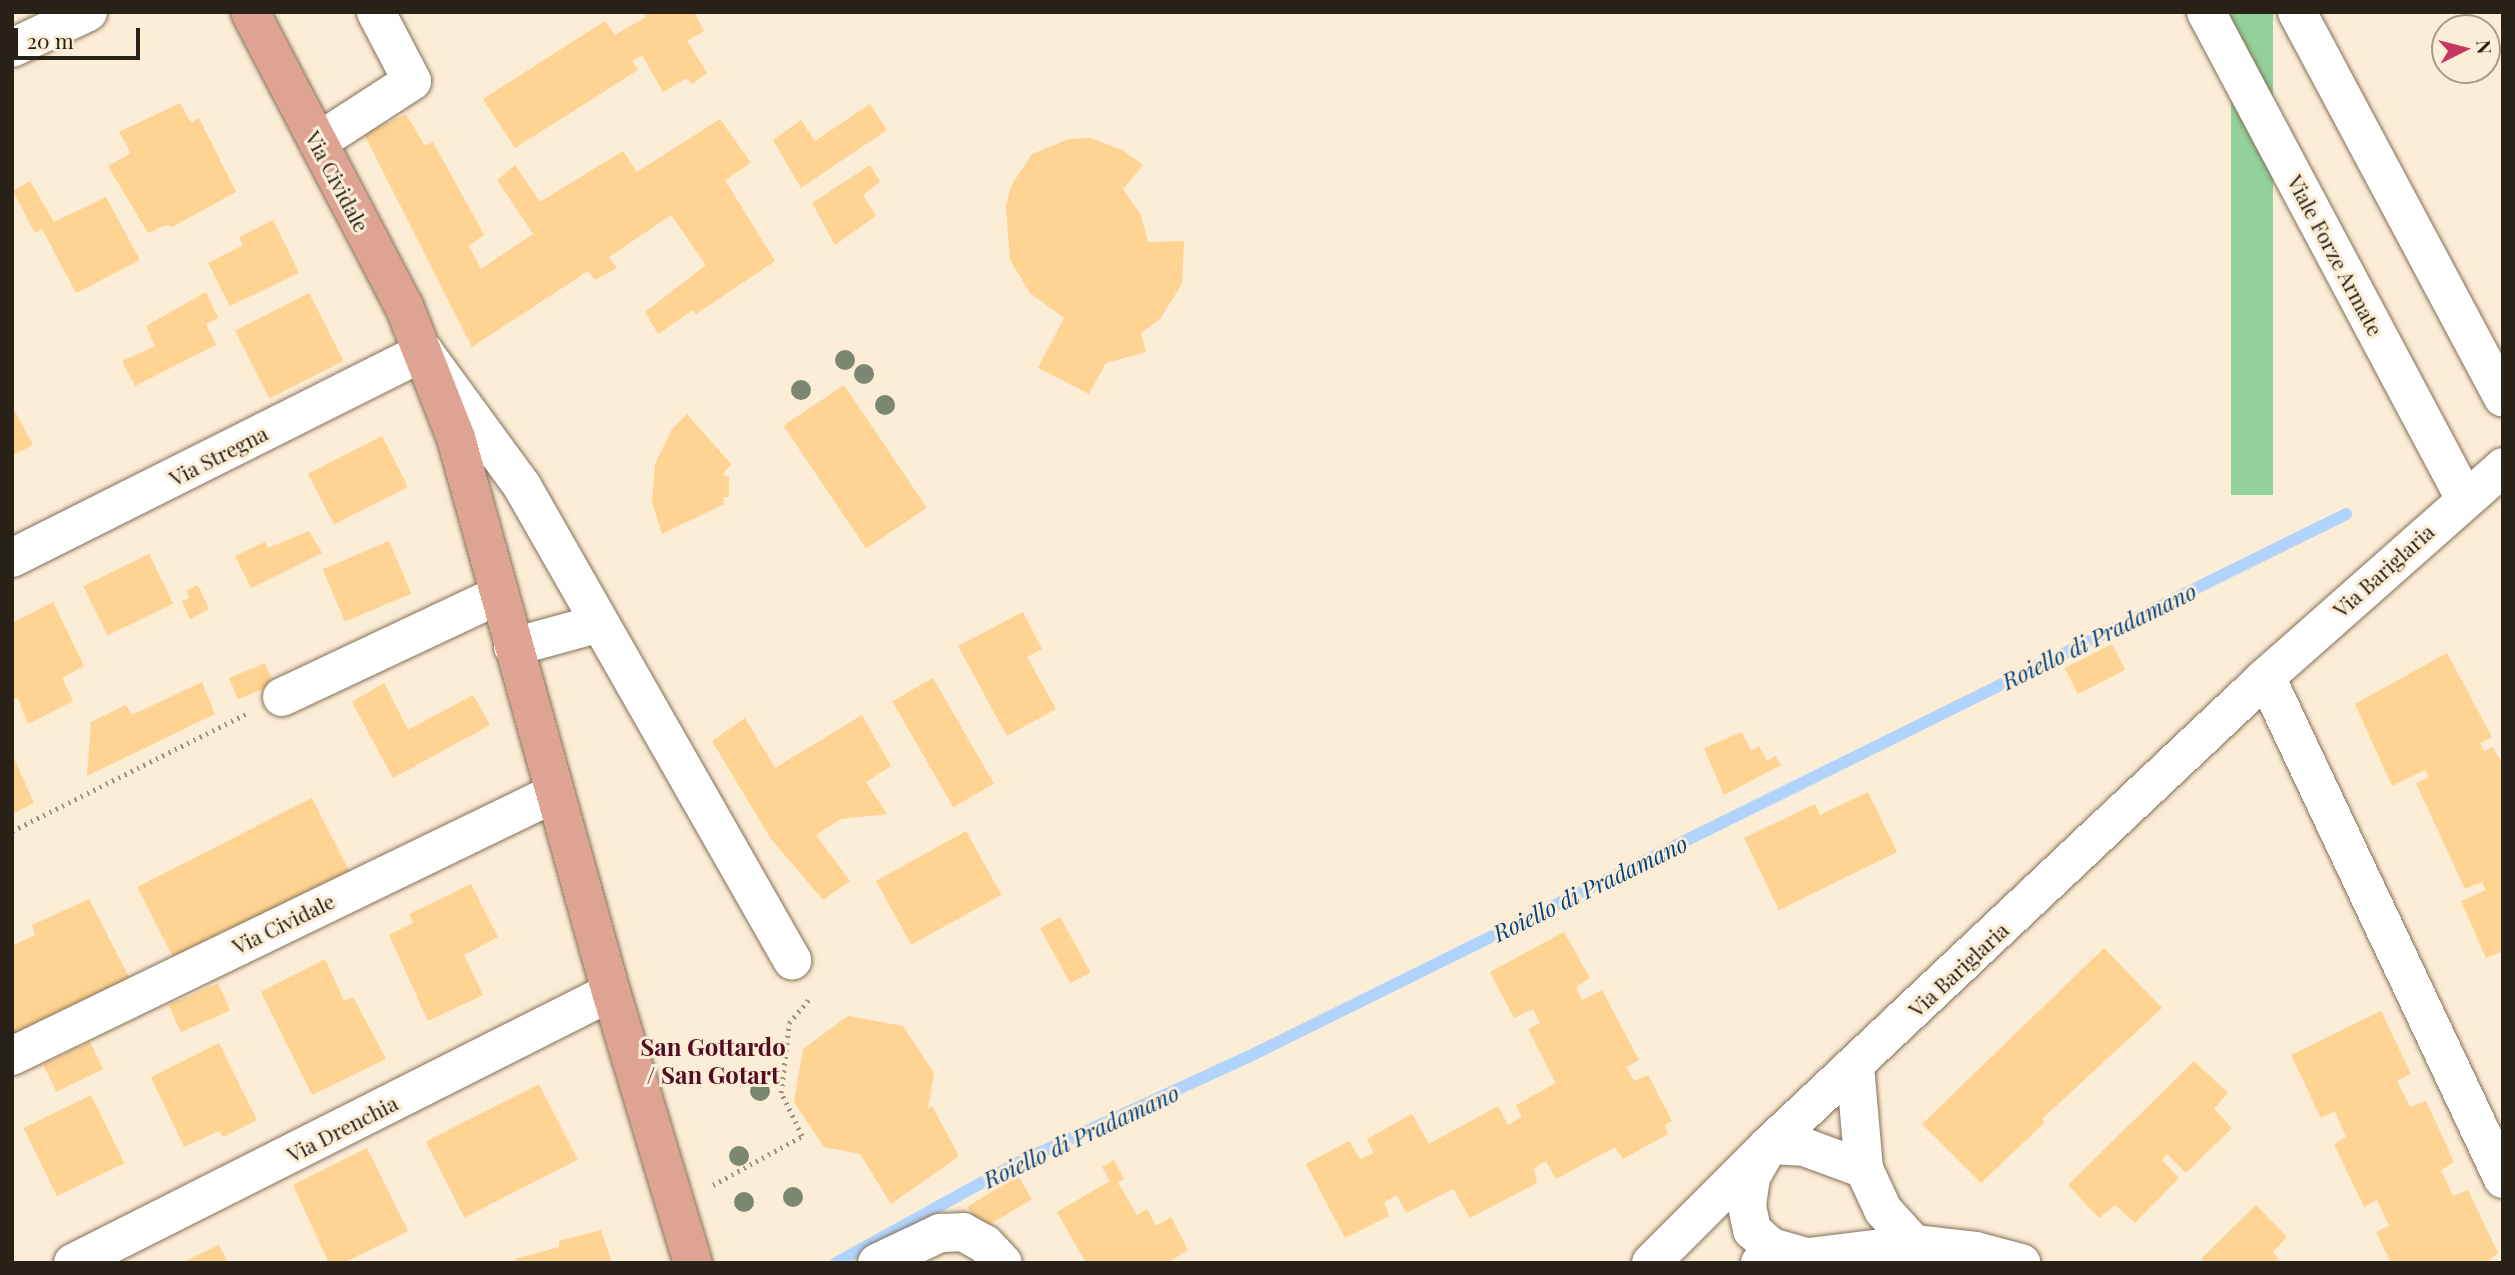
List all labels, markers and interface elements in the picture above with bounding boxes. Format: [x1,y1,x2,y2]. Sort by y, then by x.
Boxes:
scale bar [18,14,144,58]
north arrow [2431,14,2501,84]
text: 20 m [27,26,74,54]
text: N [2471,39,2499,55]
street label: Via Cividale [301,126,375,236]
street label: Viale Forze Armate [2283,170,2389,340]
street label: Via Stregna [165,420,271,490]
street label: Via Bariglaria [2327,518,2439,622]
water label: Roiello di Pradamano [1997,577,2201,695]
water label: Roiello di Pradamano [1488,829,1692,947]
street label: Via Cividale [228,887,338,959]
street label: Via Bariglaria [1903,916,2013,1022]
district label: San Gottardo / San Gotart [640,1033,786,1089]
water label: Roiello di Pradamano [979,1078,1183,1194]
street label: Via Drenchia [282,1089,402,1167]

